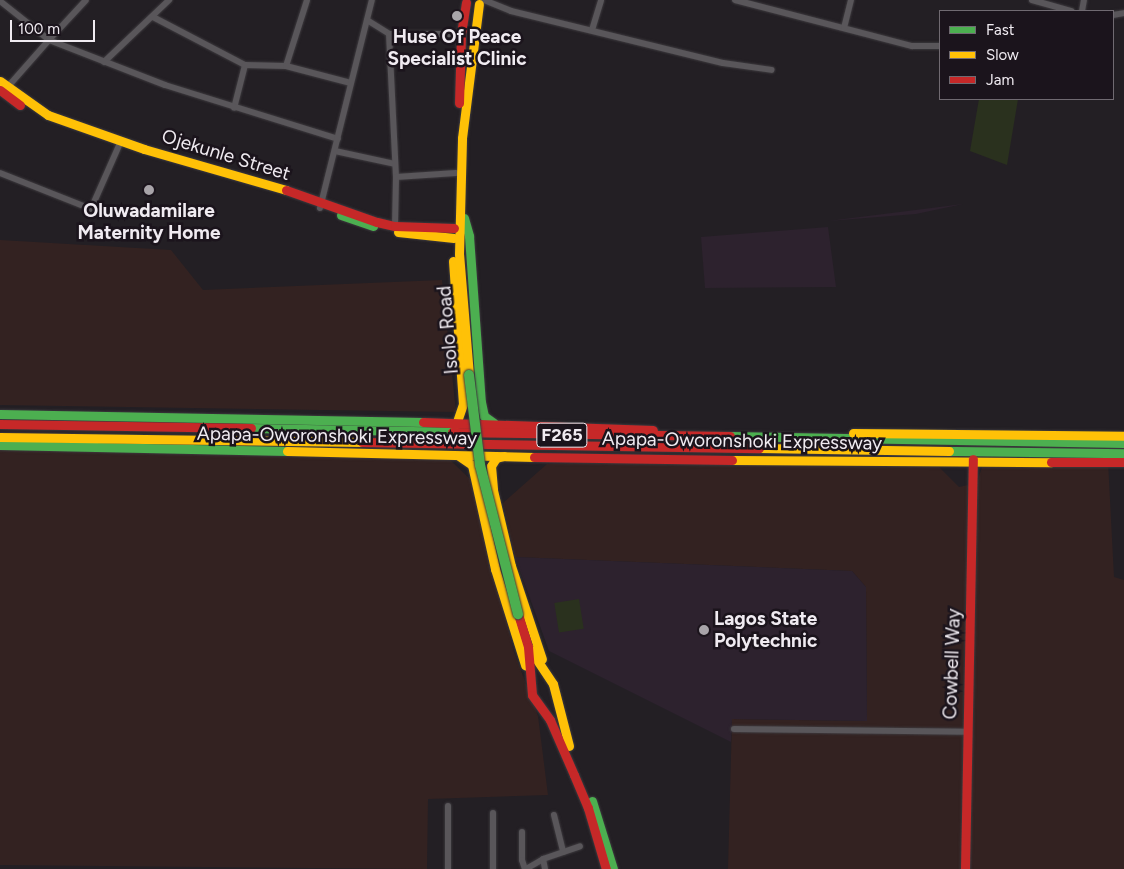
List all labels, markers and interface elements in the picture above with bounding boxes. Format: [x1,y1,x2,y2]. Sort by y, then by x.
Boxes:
marker: Huse Of Peace Specialist Clinic [450,9,464,23]
scale bar [12,10,98,42]
legend [939,10,1114,100]
text: 100 m [18,20,60,38]
text: Fast [986,21,1014,39]
place label: Huse Of Peace Specialist Clinic [387,26,527,70]
text: Slow [986,46,1019,64]
text: Jam [986,71,1014,89]
street label: Ojekunle Street [159,125,293,185]
marker: Oluwadamilare Maternity Home [142,183,156,197]
place label: Oluwadamilare Maternity Home [78,200,220,244]
street label: Isolo Road [433,285,463,375]
road number: F265 [536,420,588,450]
street label: Apapa-Oworonshoki Expressway [197,422,477,450]
street label: Apapa-Oworonshoki Expressway [602,427,882,455]
place label: Lagos State Polytechnic [714,608,817,652]
street label: Cowbell Way [939,608,965,720]
marker: Lagos State Polytechnic [698,624,710,636]

